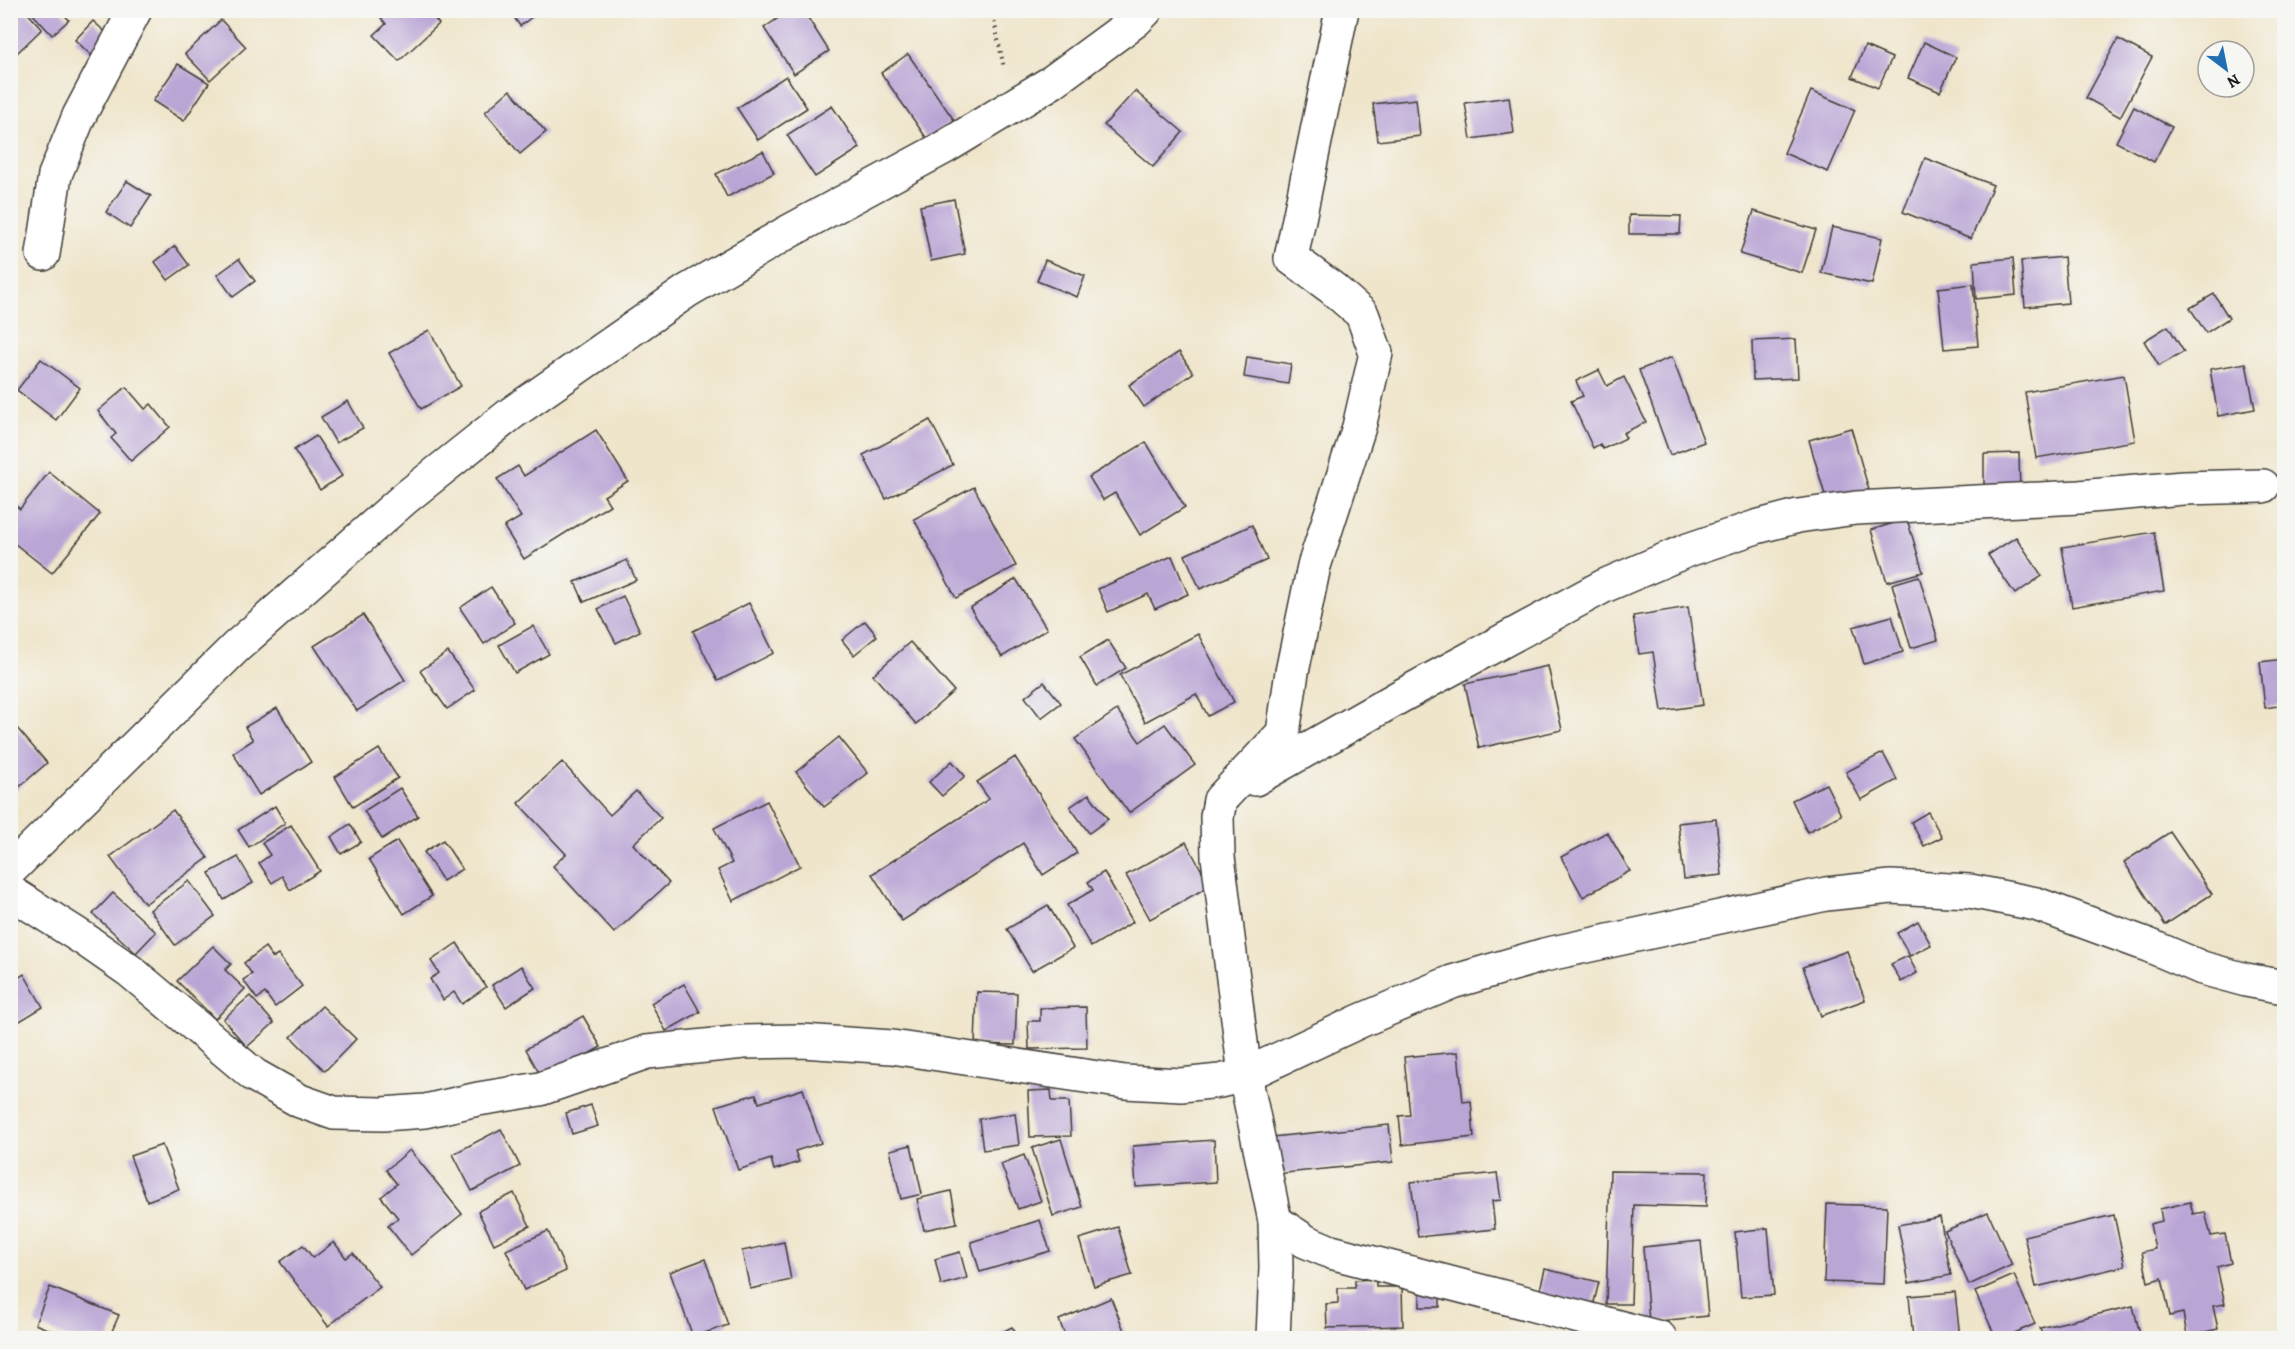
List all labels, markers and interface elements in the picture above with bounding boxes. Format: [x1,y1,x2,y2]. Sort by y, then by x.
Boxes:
north arrow [2196,39,2256,99]
text: N [2222,68,2244,93]

